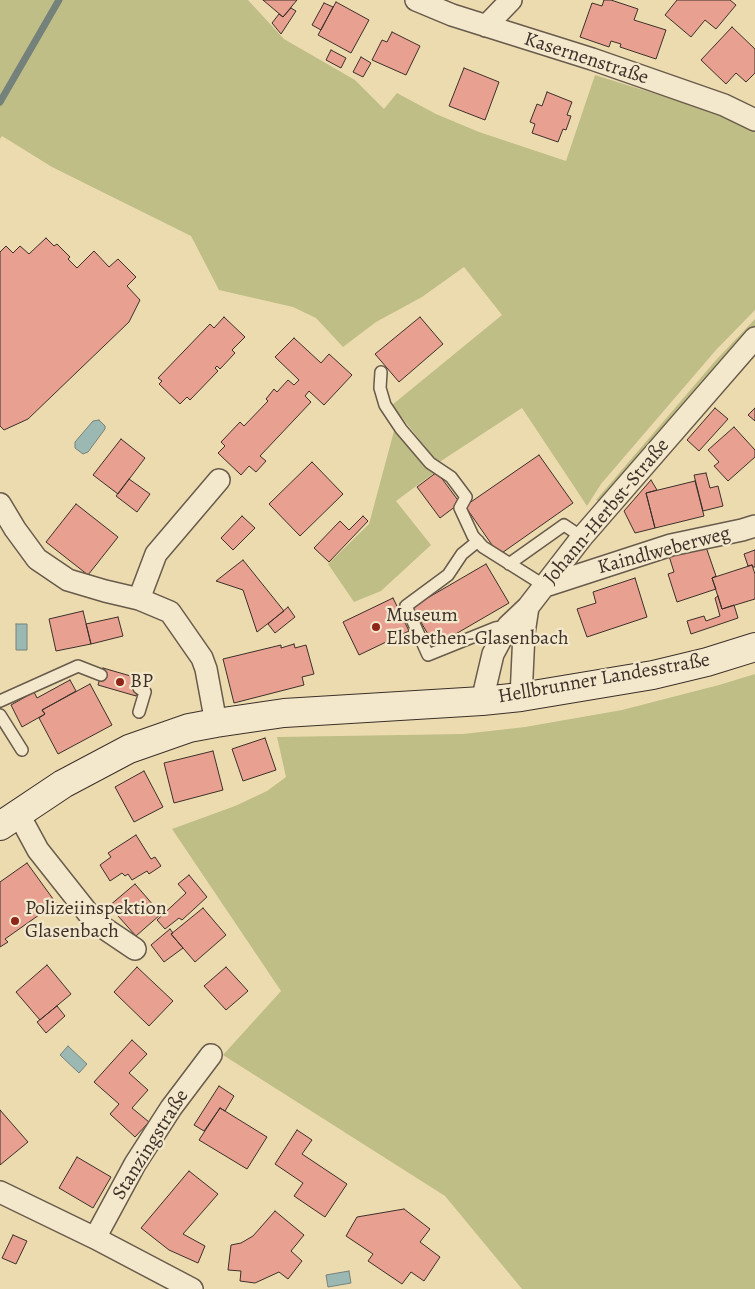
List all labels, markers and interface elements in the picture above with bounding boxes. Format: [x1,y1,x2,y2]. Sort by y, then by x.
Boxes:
street label: Kasernenstraße [521,28,651,90]
street label: Johann-Herbst-Straße [539,434,675,590]
street label: Kaindlweberweg [595,522,733,580]
place label: Museum Elsbethen-Glasenbach [386,604,569,651]
marker: Museum Elsbethen-Glasenbach [370,621,382,633]
street label: Hellbrunner Landesstraße [496,649,712,709]
place label: BP [130,670,153,694]
marker: BP [114,676,126,688]
place label: Polizeiinspektion Glasenbach [25,897,167,944]
marker: Polizeiinspektion Glasenbach [9,915,21,927]
street label: Stanzingstraße [108,1085,194,1205]

